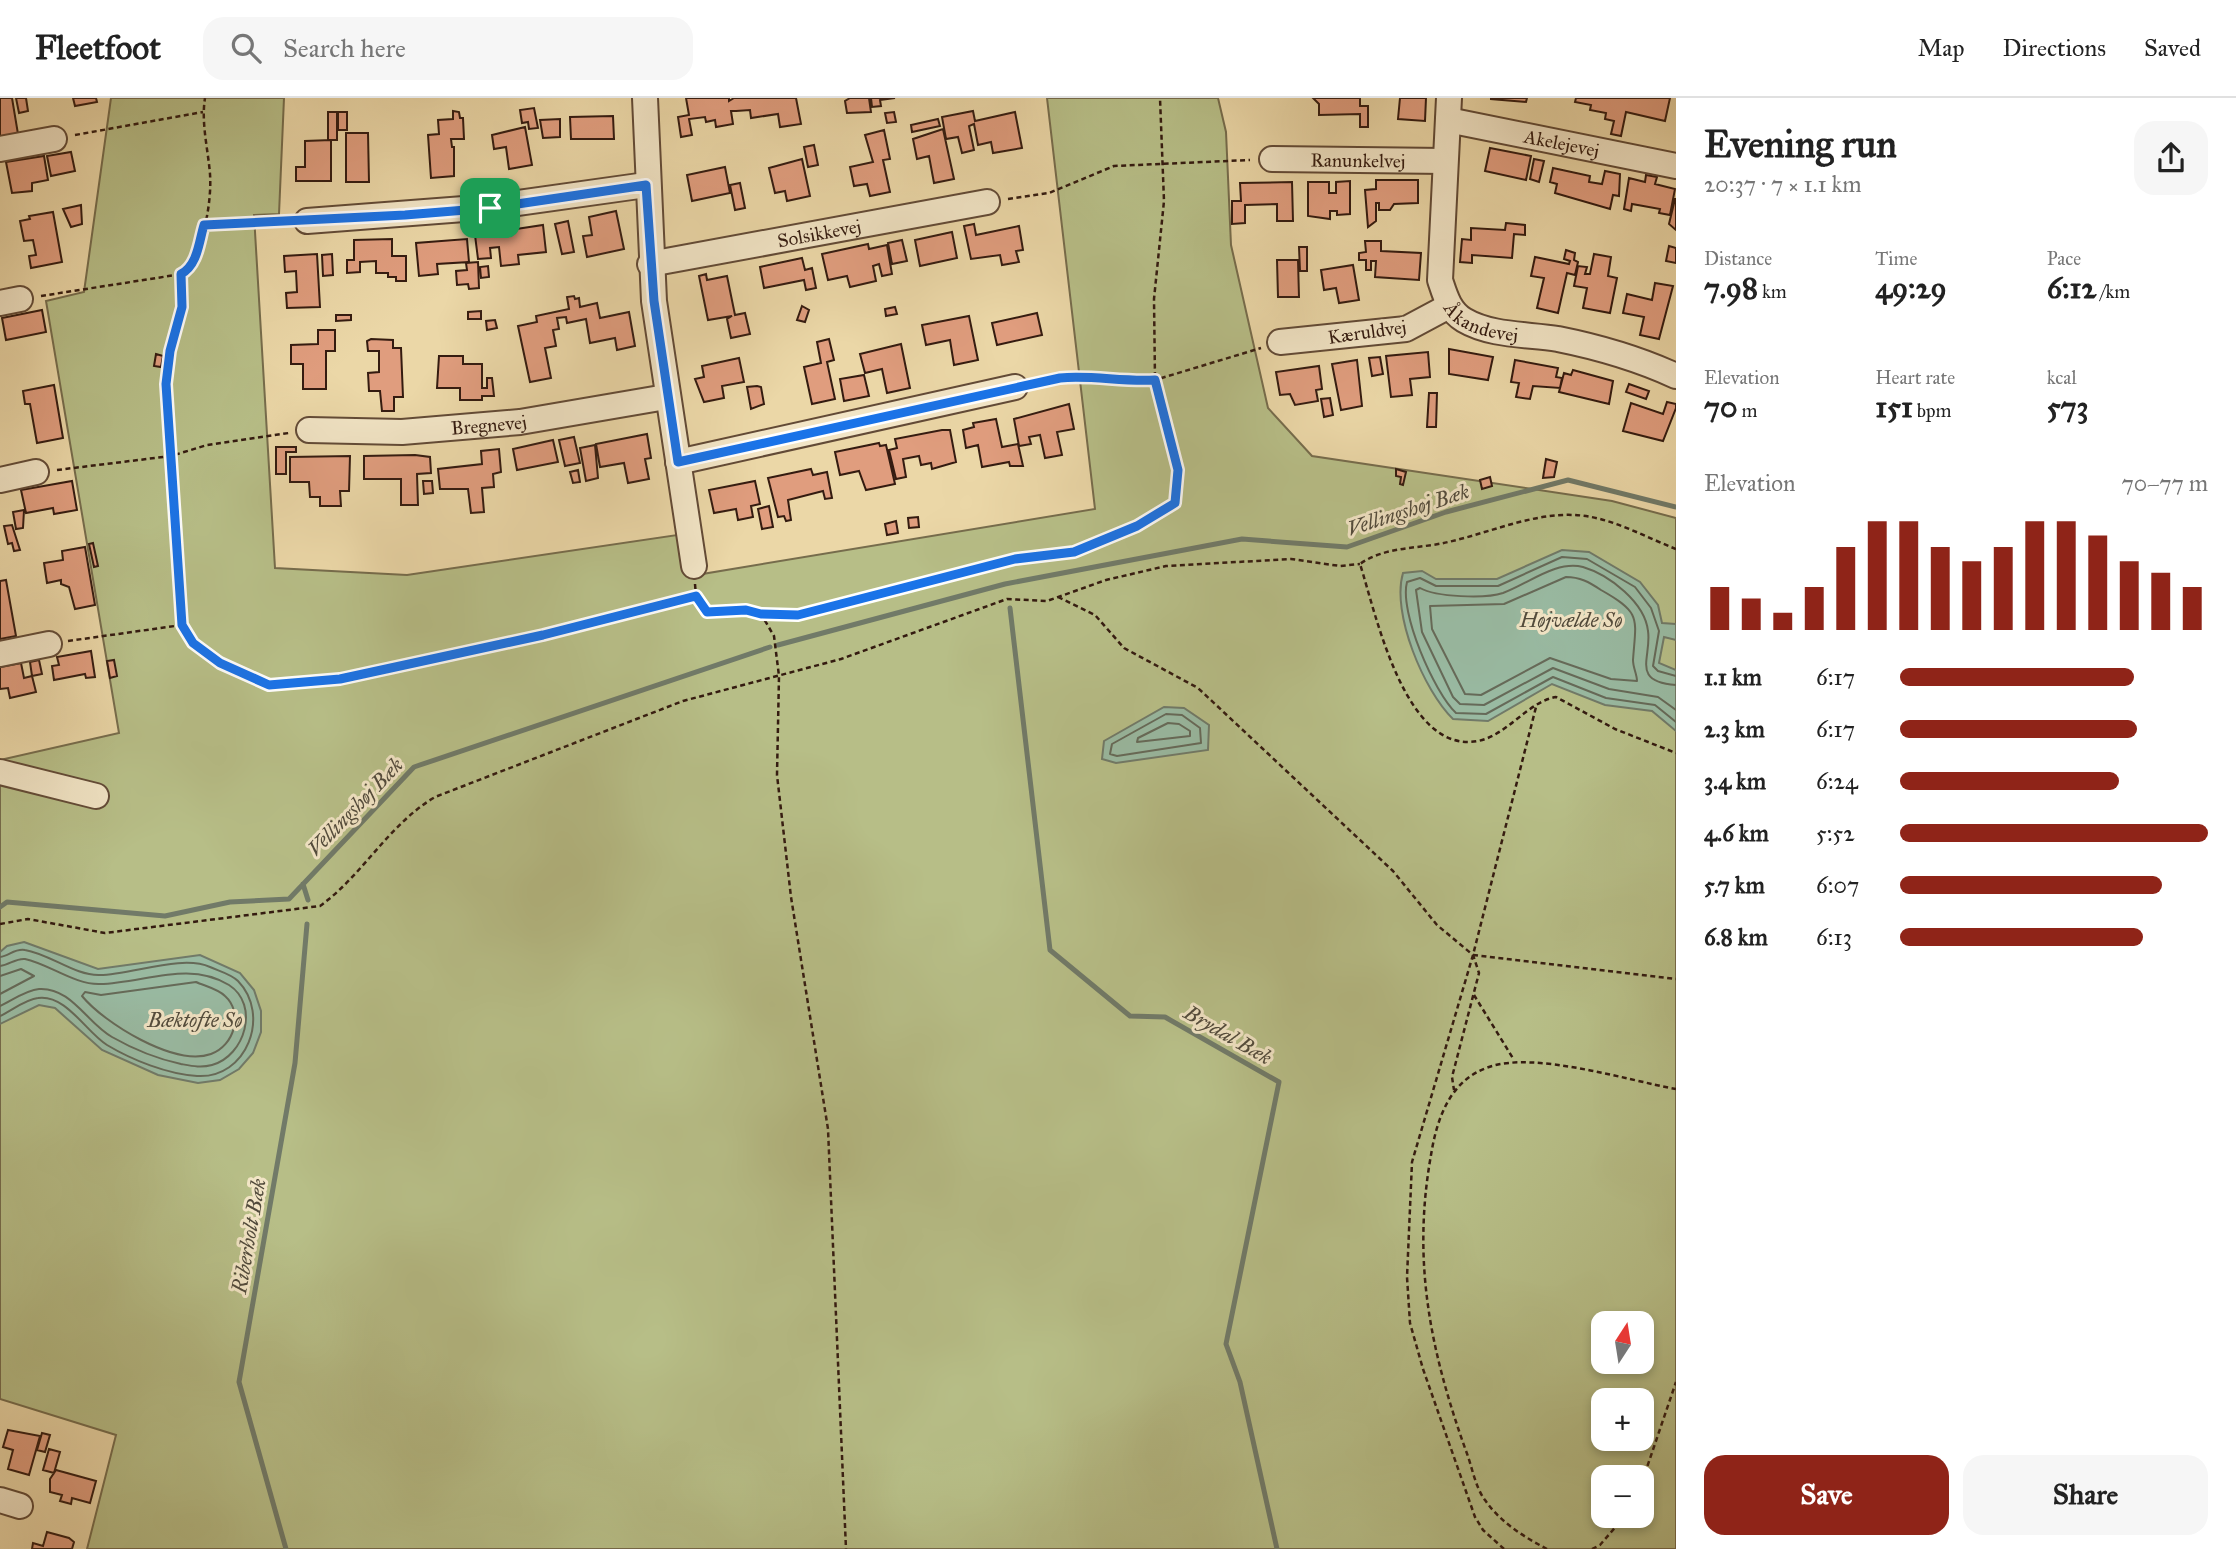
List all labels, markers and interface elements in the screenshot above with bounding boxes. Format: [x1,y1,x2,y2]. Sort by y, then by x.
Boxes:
search box [203,17,693,80]
text: Fleetfoot [35,28,161,68]
icon: search [227,29,265,67]
text: Search here [283,32,406,64]
text: Map [1918,33,1965,63]
text: Directions [2003,33,2106,63]
text: Saved [2144,33,2201,63]
text: Evening run [1704,121,1897,167]
button: share [2134,121,2208,195]
street label: Akelejevej [1521,124,1601,162]
street label: Ranunkelvej [1310,148,1406,172]
text: 20:37 · 7 × 1.1 km [1704,170,1862,198]
pin [460,178,520,238]
icon: arrive [471,189,509,227]
street label: Solsikkevej [775,214,863,252]
text: Distance [1704,247,1772,270]
text: Time [1875,247,1917,270]
text: Pace [2047,247,2081,270]
text: 7.98 [1704,270,1758,306]
text: 49:29 [1875,270,1947,306]
text: 6:12 [2047,270,2096,306]
text: km [1758,280,1787,303]
text: /km [2096,280,2130,303]
street label: Åkandevej [1439,296,1519,346]
street label: Kæruldvej [1326,315,1408,349]
text: Elevation [1704,366,1779,389]
text: Heart rate [1875,366,1955,389]
text: kcal [2047,366,2077,389]
text: 70 [1704,389,1737,425]
text: 151 [1875,389,1913,425]
text: 573 [2047,389,2089,425]
text: m [1737,399,1758,422]
text: bpm [1913,399,1951,422]
street label: Bregnevej [450,410,528,439]
text: Elevation [1704,469,1795,497]
text: 70–77 m [2121,469,2208,497]
water label: Vellingshøj Bæk [1344,478,1473,542]
water label: Højvælde Sø [1519,607,1622,633]
text: 1.1 km [1704,663,1762,691]
text: 6:17 [1816,663,1855,691]
text: 2.3 km [1704,715,1765,743]
text: 6:17 [1816,715,1855,743]
water label: Vellingshøj Bæk [302,752,409,862]
text: 3.4 km [1704,767,1766,795]
text: 6:24 [1816,767,1858,795]
text: 4.6 km [1704,819,1769,847]
text: 5:52 [1816,819,1855,847]
text: 5.7 km [1704,871,1765,899]
text: 6:07 [1816,871,1859,899]
text: 6.8 km [1704,923,1768,951]
text: 6:13 [1816,923,1852,951]
water label: Brydal Bæk [1179,999,1277,1071]
water label: Bæktofte Sø [147,1007,243,1033]
water label: Riberholt Bæk [226,1176,272,1296]
north arrow [1591,1311,1654,1374]
map controls [1591,1311,1654,1528]
button: + [1591,1388,1654,1451]
button: Save [1704,1455,1949,1535]
button: Share [1963,1455,2208,1535]
button: − [1591,1465,1654,1528]

